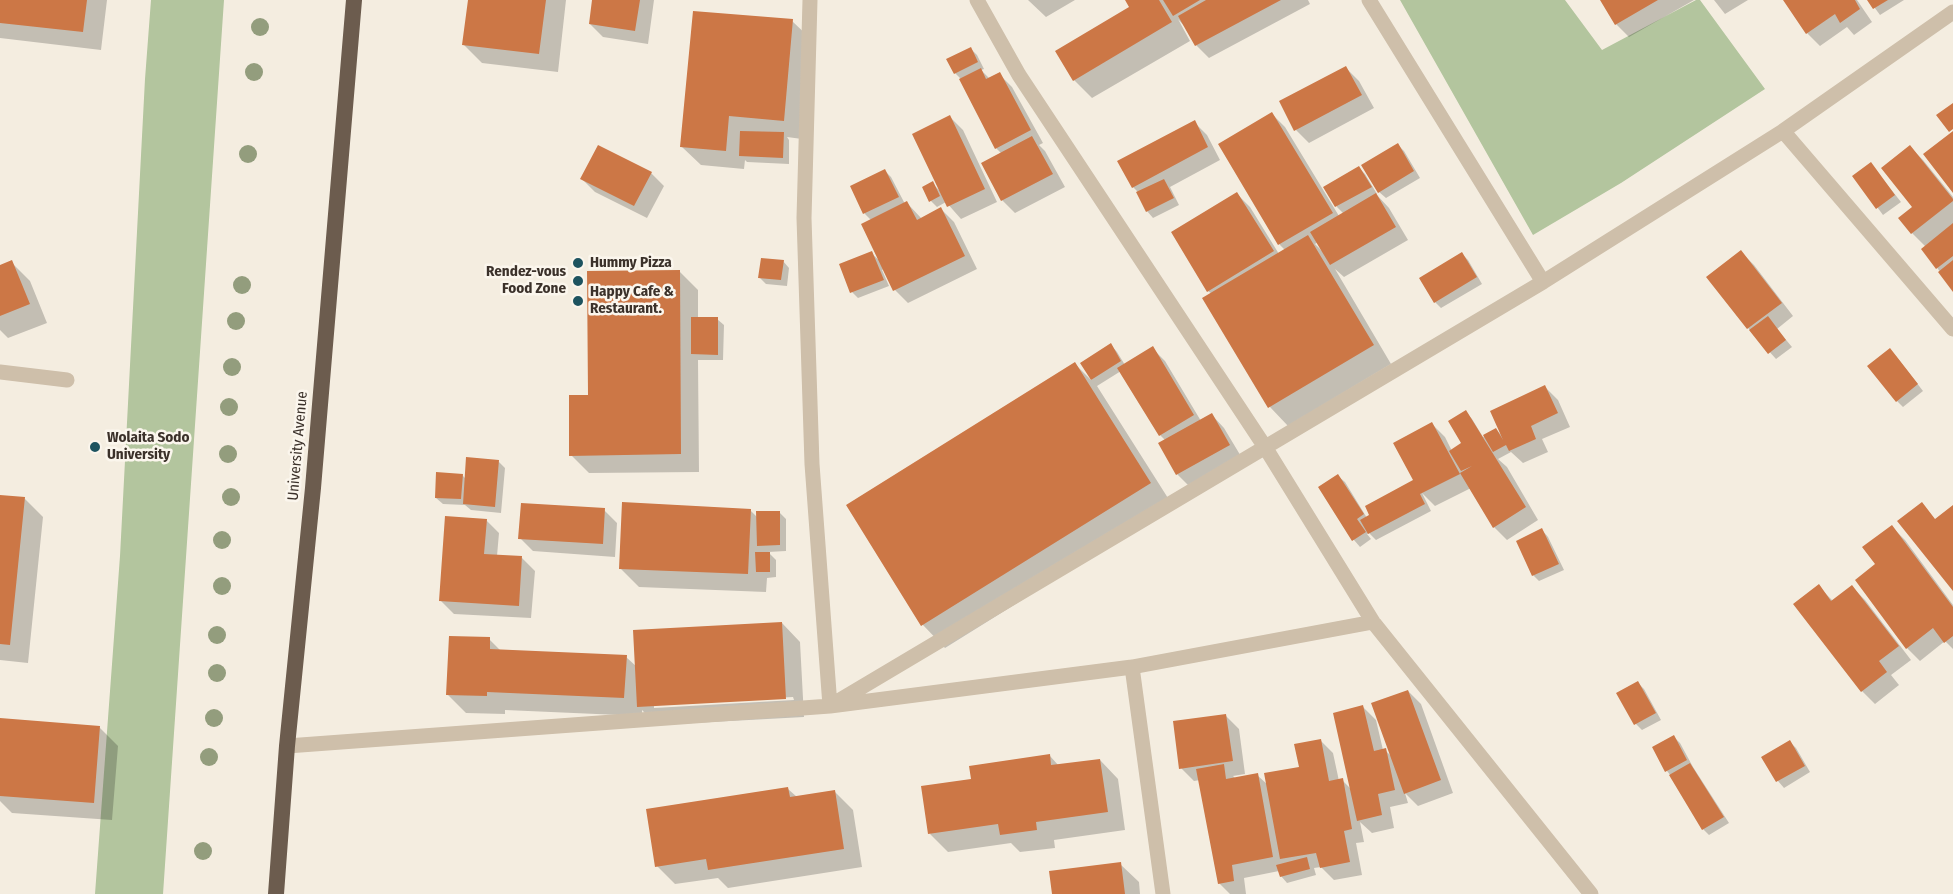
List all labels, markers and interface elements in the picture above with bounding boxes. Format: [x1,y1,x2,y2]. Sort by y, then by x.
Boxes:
place label: Hummy Pizza [590,254,672,272]
marker: Hummy Pizza [571,256,585,270]
place label: Rendez-vous Food Zone [486,263,566,298]
marker: Rendez-vous Food Zone [571,274,585,288]
place label: Happy Cafe & Restaurant. [590,283,674,318]
marker: Happy Cafe & Restaurant. [571,294,585,308]
street label: University Avenue [284,390,312,502]
place label: Wolaita Sodo University [107,429,189,464]
marker: Wolaita Sodo University [88,440,102,454]

